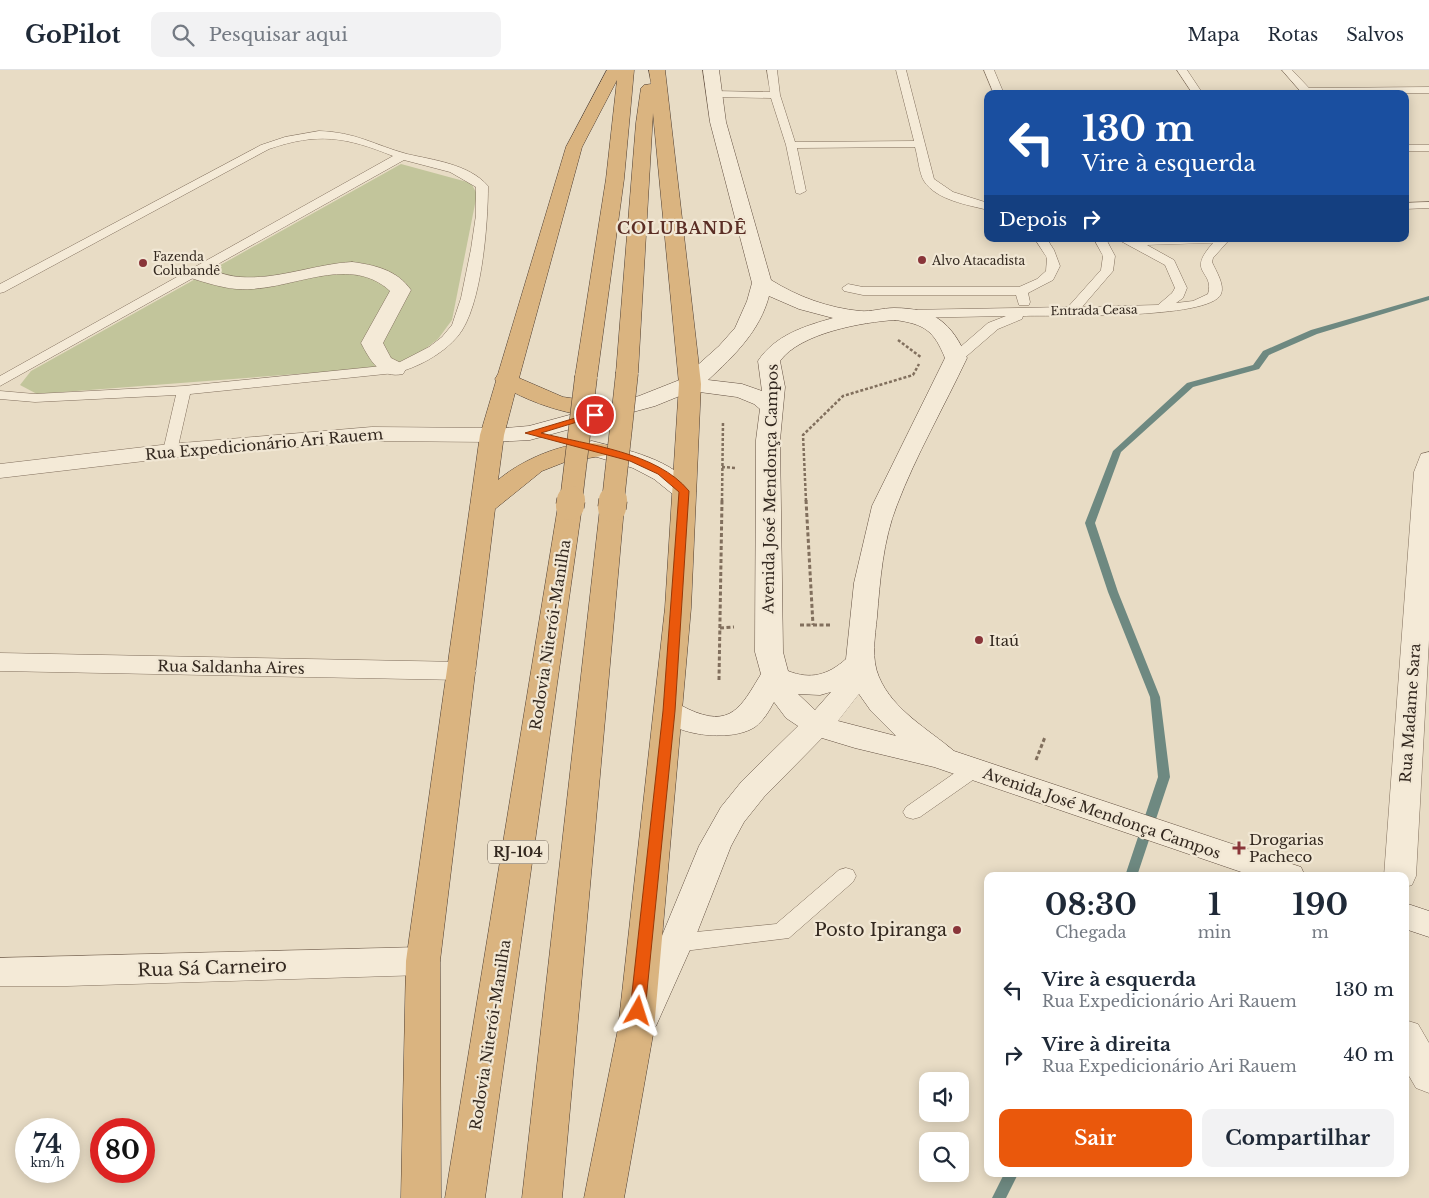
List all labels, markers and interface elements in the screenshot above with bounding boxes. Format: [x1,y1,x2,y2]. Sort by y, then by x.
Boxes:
search box [151,12,501,57]
text: GoPilot [25,20,121,49]
icon: search [169,21,197,49]
text: Pesquisar aqui [209,23,348,46]
text: Mapa [1188,24,1239,46]
text: Rotas [1267,24,1318,46]
text: Salvos [1346,24,1404,46]
text: 130 m [1082,107,1194,150]
icon: left [999,110,1064,175]
text: Vire à esquerda [1082,150,1256,177]
icon: right [1077,205,1105,233]
text: Depois [999,208,1067,231]
district label: COLUBANDÊ [617,218,747,238]
place label: Fazenda Colubandê [153,249,220,278]
place label: Alvo Atacadista [931,253,1026,268]
marker: Alvo Atacadista [916,254,928,266]
marker: Fazenda Colubandê [137,257,149,269]
street label: Entrada Ceasa [1050,302,1138,318]
street label: Avenida José Mendonça Campos [758,364,782,615]
pin [574,394,616,436]
icon: arrive [581,401,609,429]
street label: Rua Expedicionário Ari Rauem [144,424,384,464]
street label: Rodovia Niterói-Manilha [526,538,575,732]
place label: Itaú [989,631,1019,650]
marker: Itaú [973,634,985,646]
street label: Rua Madame Sara [1396,642,1424,783]
street label: Rua Saldanha Aires [157,656,305,678]
street label: Avenida José Mendonça Campos [980,763,1224,863]
place label: Drogarias Pacheco [1249,830,1324,866]
road number: RJ-104 [488,840,548,864]
marker: Drogarias Pacheco [1233,842,1245,854]
text: 08:30 [1045,886,1137,923]
text: 1 [1208,886,1221,923]
text: 190 [1292,886,1348,923]
place label: Posto Ipiranga [814,919,947,941]
text: Chegada [1055,922,1126,942]
text: min [1198,922,1231,942]
text: m [1312,922,1329,942]
marker: Posto Ipiranga [951,924,963,936]
street label: Rodovia Niterói-Manilha [466,938,515,1132]
street label: Rua Sá Carneiro [137,954,287,982]
text: Vire à esquerda [1042,968,1196,991]
icon: left [999,976,1027,1004]
text: 130 m [1334,978,1394,1001]
position arrow [611,984,663,1036]
text: Rua Expedicionário Ari Rauem [1042,991,1297,1011]
text: Vire à direita [1042,1033,1171,1056]
icon: right [999,1041,1027,1069]
text: 40 m [1343,1043,1394,1066]
text: Rua Expedicionário Ari Rauem [1042,1056,1297,1076]
map controls [919,1072,969,1182]
button: sound [919,1072,969,1122]
button: Sair [999,1109,1192,1167]
button: Compartilhar [1202,1109,1394,1167]
speed limit sign: 80 [90,1118,155,1183]
text: 74 [33,1129,62,1160]
button: search [919,1132,969,1182]
text: km/h [30,1155,65,1170]

